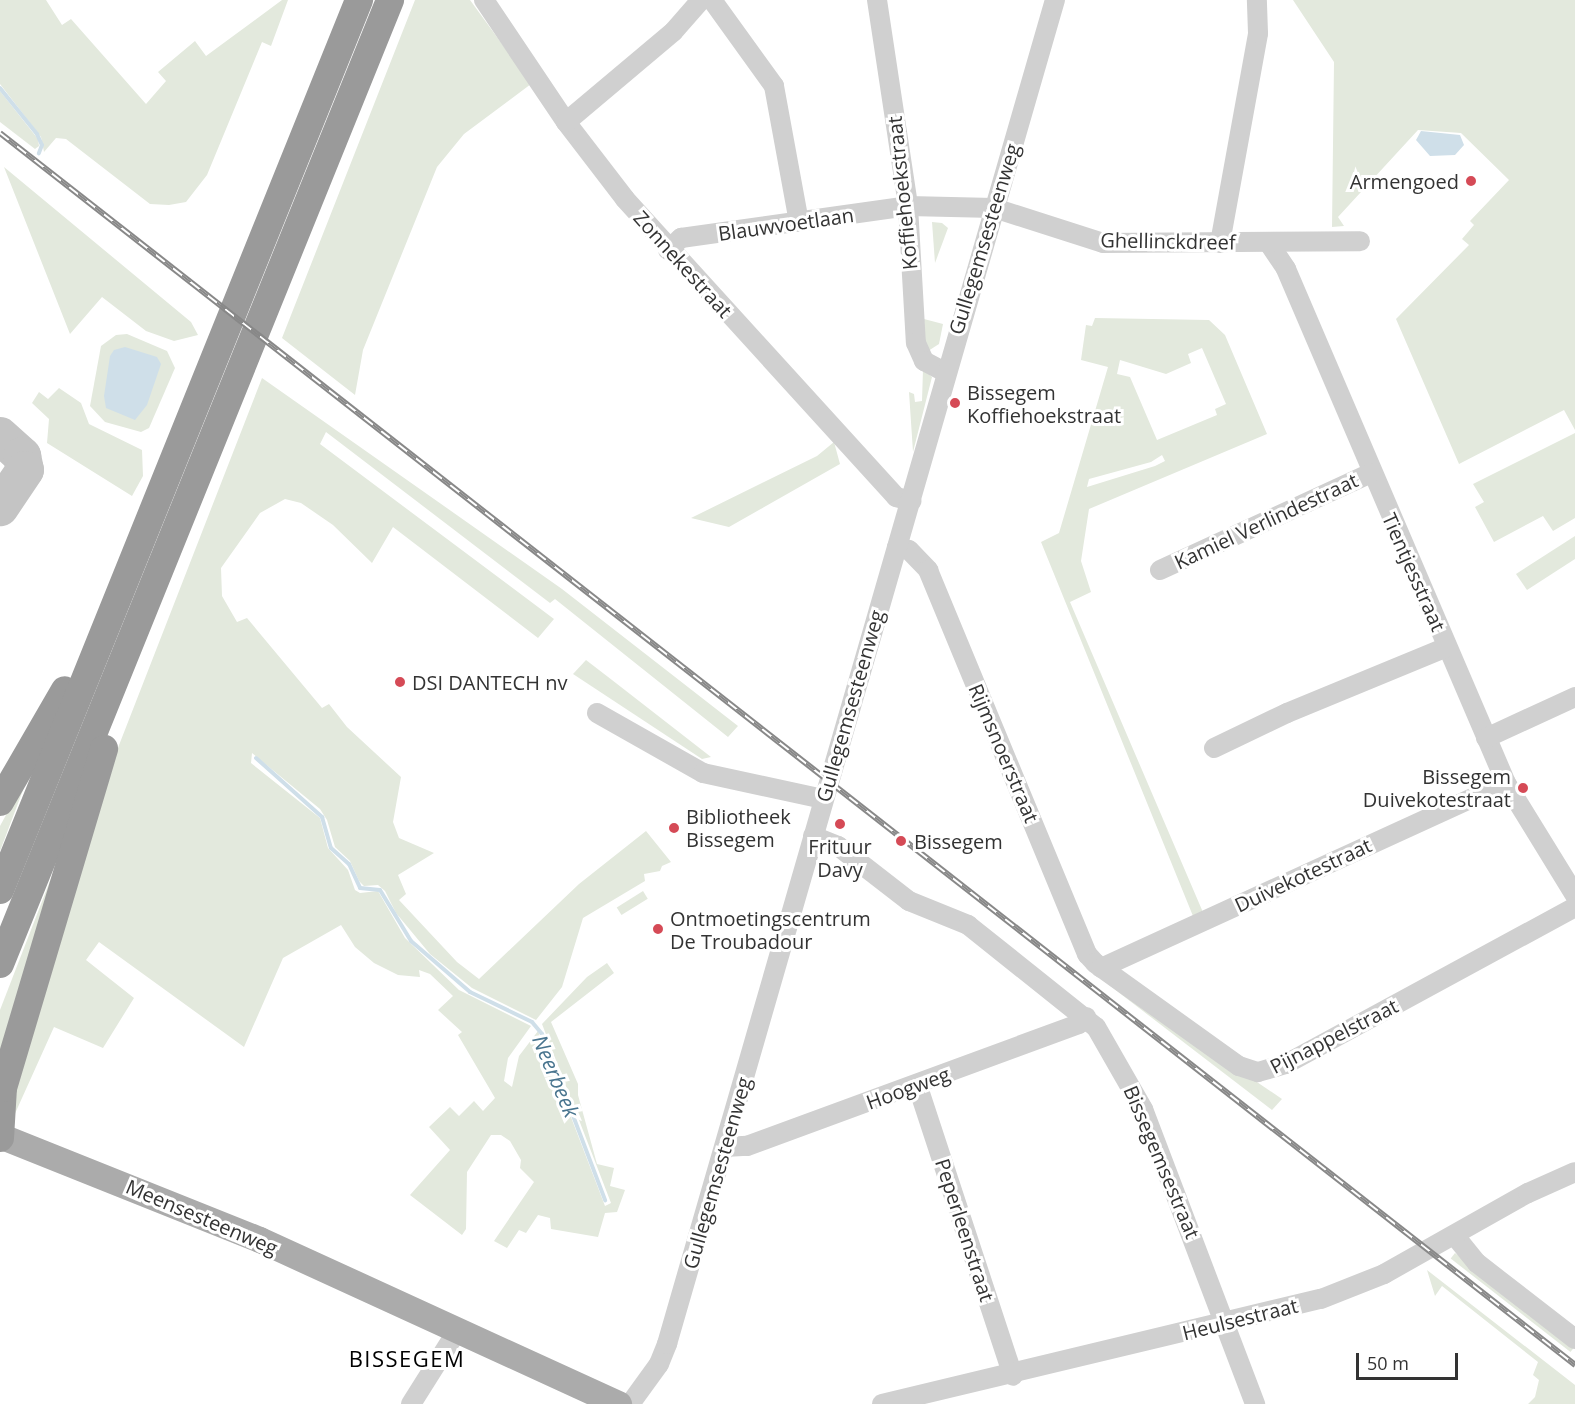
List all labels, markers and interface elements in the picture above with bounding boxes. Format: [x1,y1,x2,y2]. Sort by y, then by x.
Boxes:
street label: Koffiehoekstraat [882,115,922,271]
street label: Gullegemsesteenweg [944,141,1024,337]
place label: Armengoed [1350,169,1459,193]
marker: Armengoed [1464,174,1478,188]
street label: Blauwvoetlaan [717,203,855,245]
street label: Zonnekestraat [629,206,737,322]
street label: Ghellinckdreef [1100,228,1236,254]
place label: Bissegem Koffiehoekstraat [967,380,1121,427]
marker: Bissegem Koffiehoekstraat [948,396,962,410]
street label: Kamiel Verlindestraat [1170,468,1362,574]
street label: Tientjesstraat [1377,509,1451,635]
street label: Gullegemsesteenweg [811,607,889,805]
place label: DSI DANTECH nv [412,670,567,694]
marker: DSI DANTECH nv [393,675,407,689]
street label: Rijmsnoerstraat [964,680,1044,826]
place label: Bissegem Duivekotestraat [1363,765,1511,812]
marker: Bissegem Duivekotestraat [1516,781,1530,795]
place label: Bibliotheek Bissegem [686,804,791,851]
marker: Frituur Davy [833,817,847,831]
marker: Bibliotheek Bissegem [667,821,681,835]
place label: Bissegem [914,829,1003,853]
marker: Bissegem [892,832,910,850]
street label: Duivekotestraat [1231,833,1375,917]
place label: Frituur Davy [808,834,872,881]
place label: Ontmoetingscentrum De Troubadour [670,906,871,953]
marker: Ontmoetingscentrum De Troubadour [651,922,665,936]
street label: Pijnappelstraat [1266,993,1402,1079]
water label: Neerbeek [527,1031,585,1121]
street label: Hoogweg [863,1062,953,1114]
street label: Gullegemsesteenweg [678,1074,756,1272]
street label: Bissegemsestraat [1119,1082,1205,1242]
street label: Peperleenstraat [931,1156,999,1304]
street label: Meensesteenweg [123,1174,281,1260]
street label: Heulsestraat [1180,1293,1300,1345]
scale bar [1359,1341,1461,1379]
district label: BISSEGEM [349,1346,465,1372]
text: 50 m [1367,1351,1409,1375]

